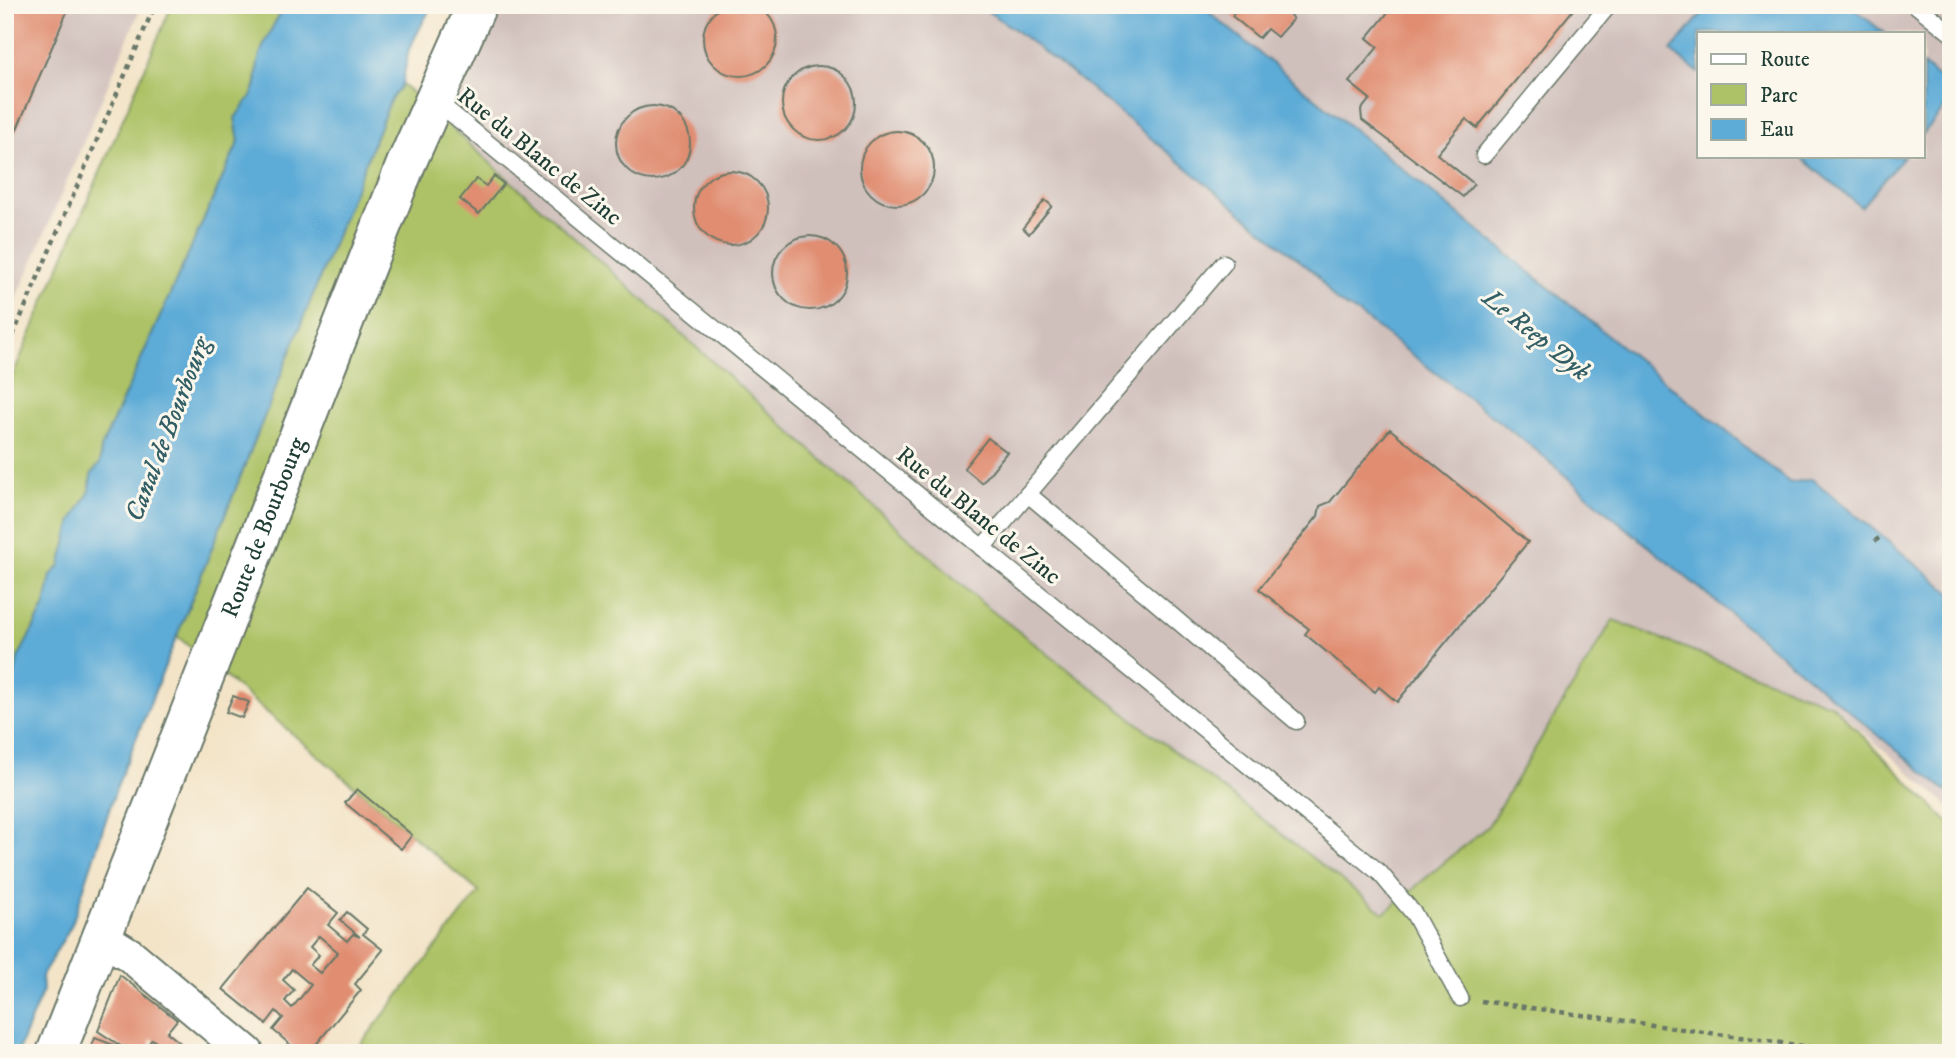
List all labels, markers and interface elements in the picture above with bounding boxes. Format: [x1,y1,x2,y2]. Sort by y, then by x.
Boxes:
legend [1697,32,1924,158]
text: Route [1760,47,1810,73]
street label: Rue du Blanc de Zinc [451,81,628,232]
text: Parc [1760,83,1798,109]
text: Eau [1760,117,1794,143]
water label: Le Reep Dyk [1474,281,1597,389]
water label: Canal de Bourbourg [118,331,220,526]
street label: Route de Bourbourg [215,433,313,622]
street label: Rue du Blanc de Zinc [890,440,1067,591]

